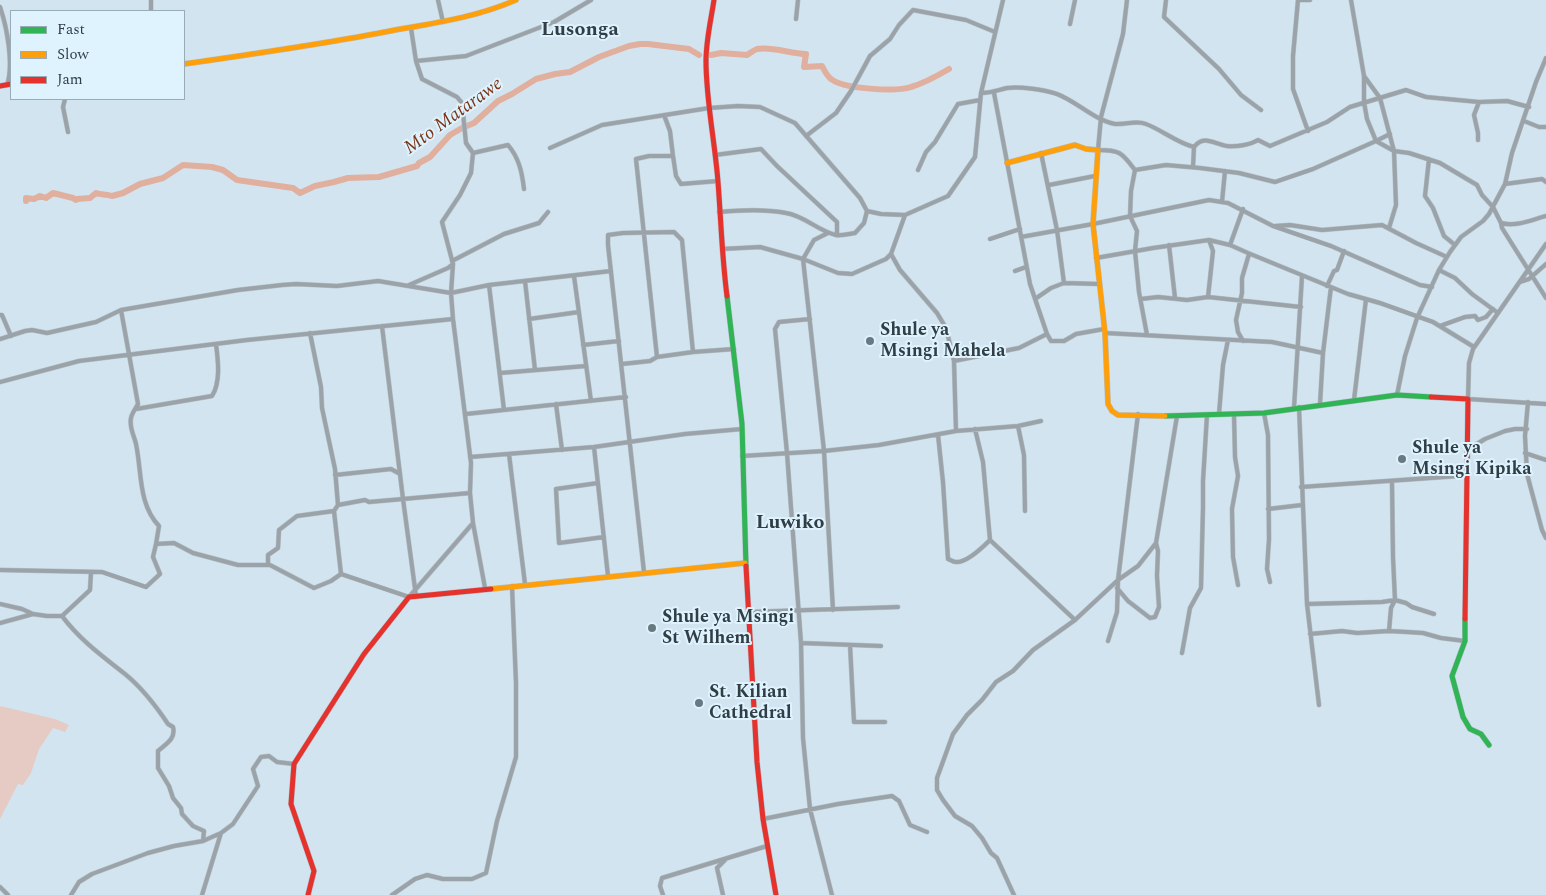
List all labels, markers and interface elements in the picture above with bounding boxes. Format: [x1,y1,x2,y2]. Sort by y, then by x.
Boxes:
legend [10,10,185,100]
text: Fast [57,18,85,41]
district label: Lusonga [541,19,619,43]
text: Slow [57,43,89,66]
text: Jam [57,68,83,91]
water label: Mto Matarawe [400,74,508,160]
place label: Shule ya Msingi Mahela [880,320,1005,362]
marker: Shule ya Msingi Mahela [864,335,876,347]
place label: Shule ya Msingi Kipika [1412,438,1531,480]
marker: Shule ya Msingi Kipika [1396,453,1408,465]
district label: Luwiko [756,512,824,536]
place label: Shule ya Msingi St Wilhem [662,607,794,650]
marker: Shule ya Msingi St Wilhem [646,622,658,634]
place label: St. Kilian Cathedral [709,682,792,724]
marker: St. Kilian Cathedral [693,697,705,709]

